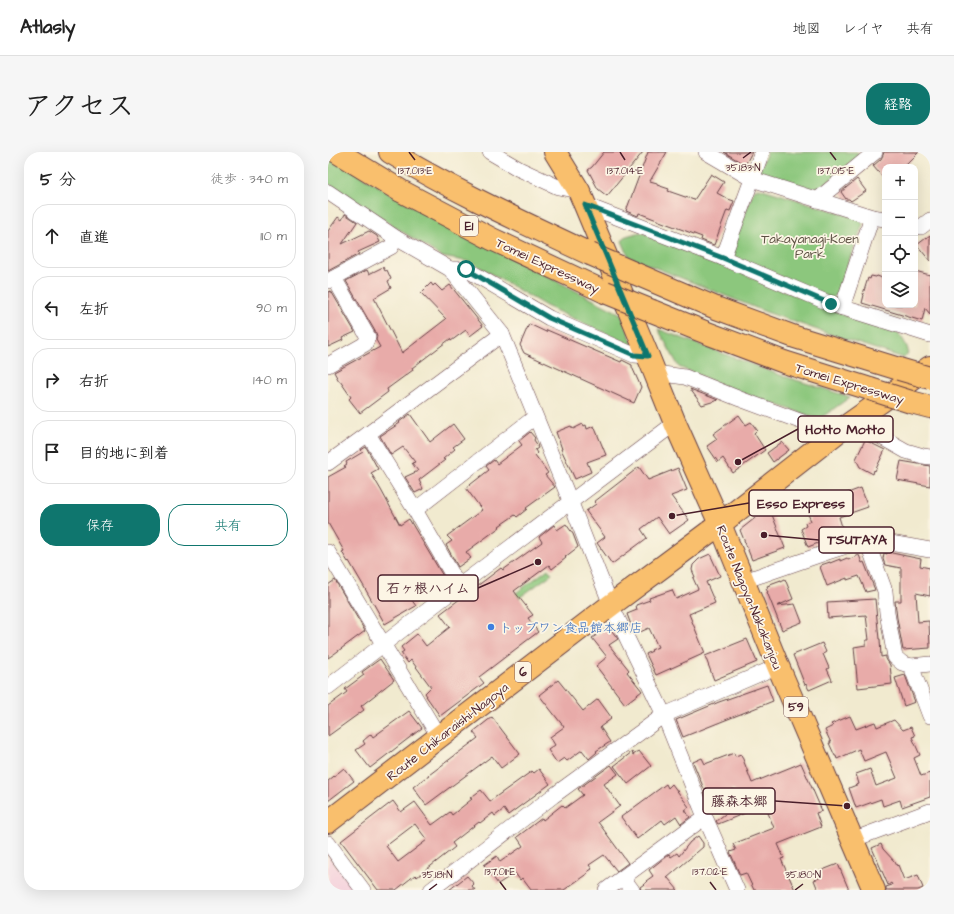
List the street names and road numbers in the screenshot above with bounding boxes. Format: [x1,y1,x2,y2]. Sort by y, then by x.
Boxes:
road number: E1 [460,216,478,236]
street label: Tomei Expressway [492,234,602,299]
street label: Tomei Expressway [793,359,906,410]
street label: Route Nagoya-Nakakanjou [711,523,786,673]
road number: 6 [515,662,531,682]
street label: Route Chikaraishi-Nagoya [383,678,513,786]
road number: 59 [784,697,808,717]

